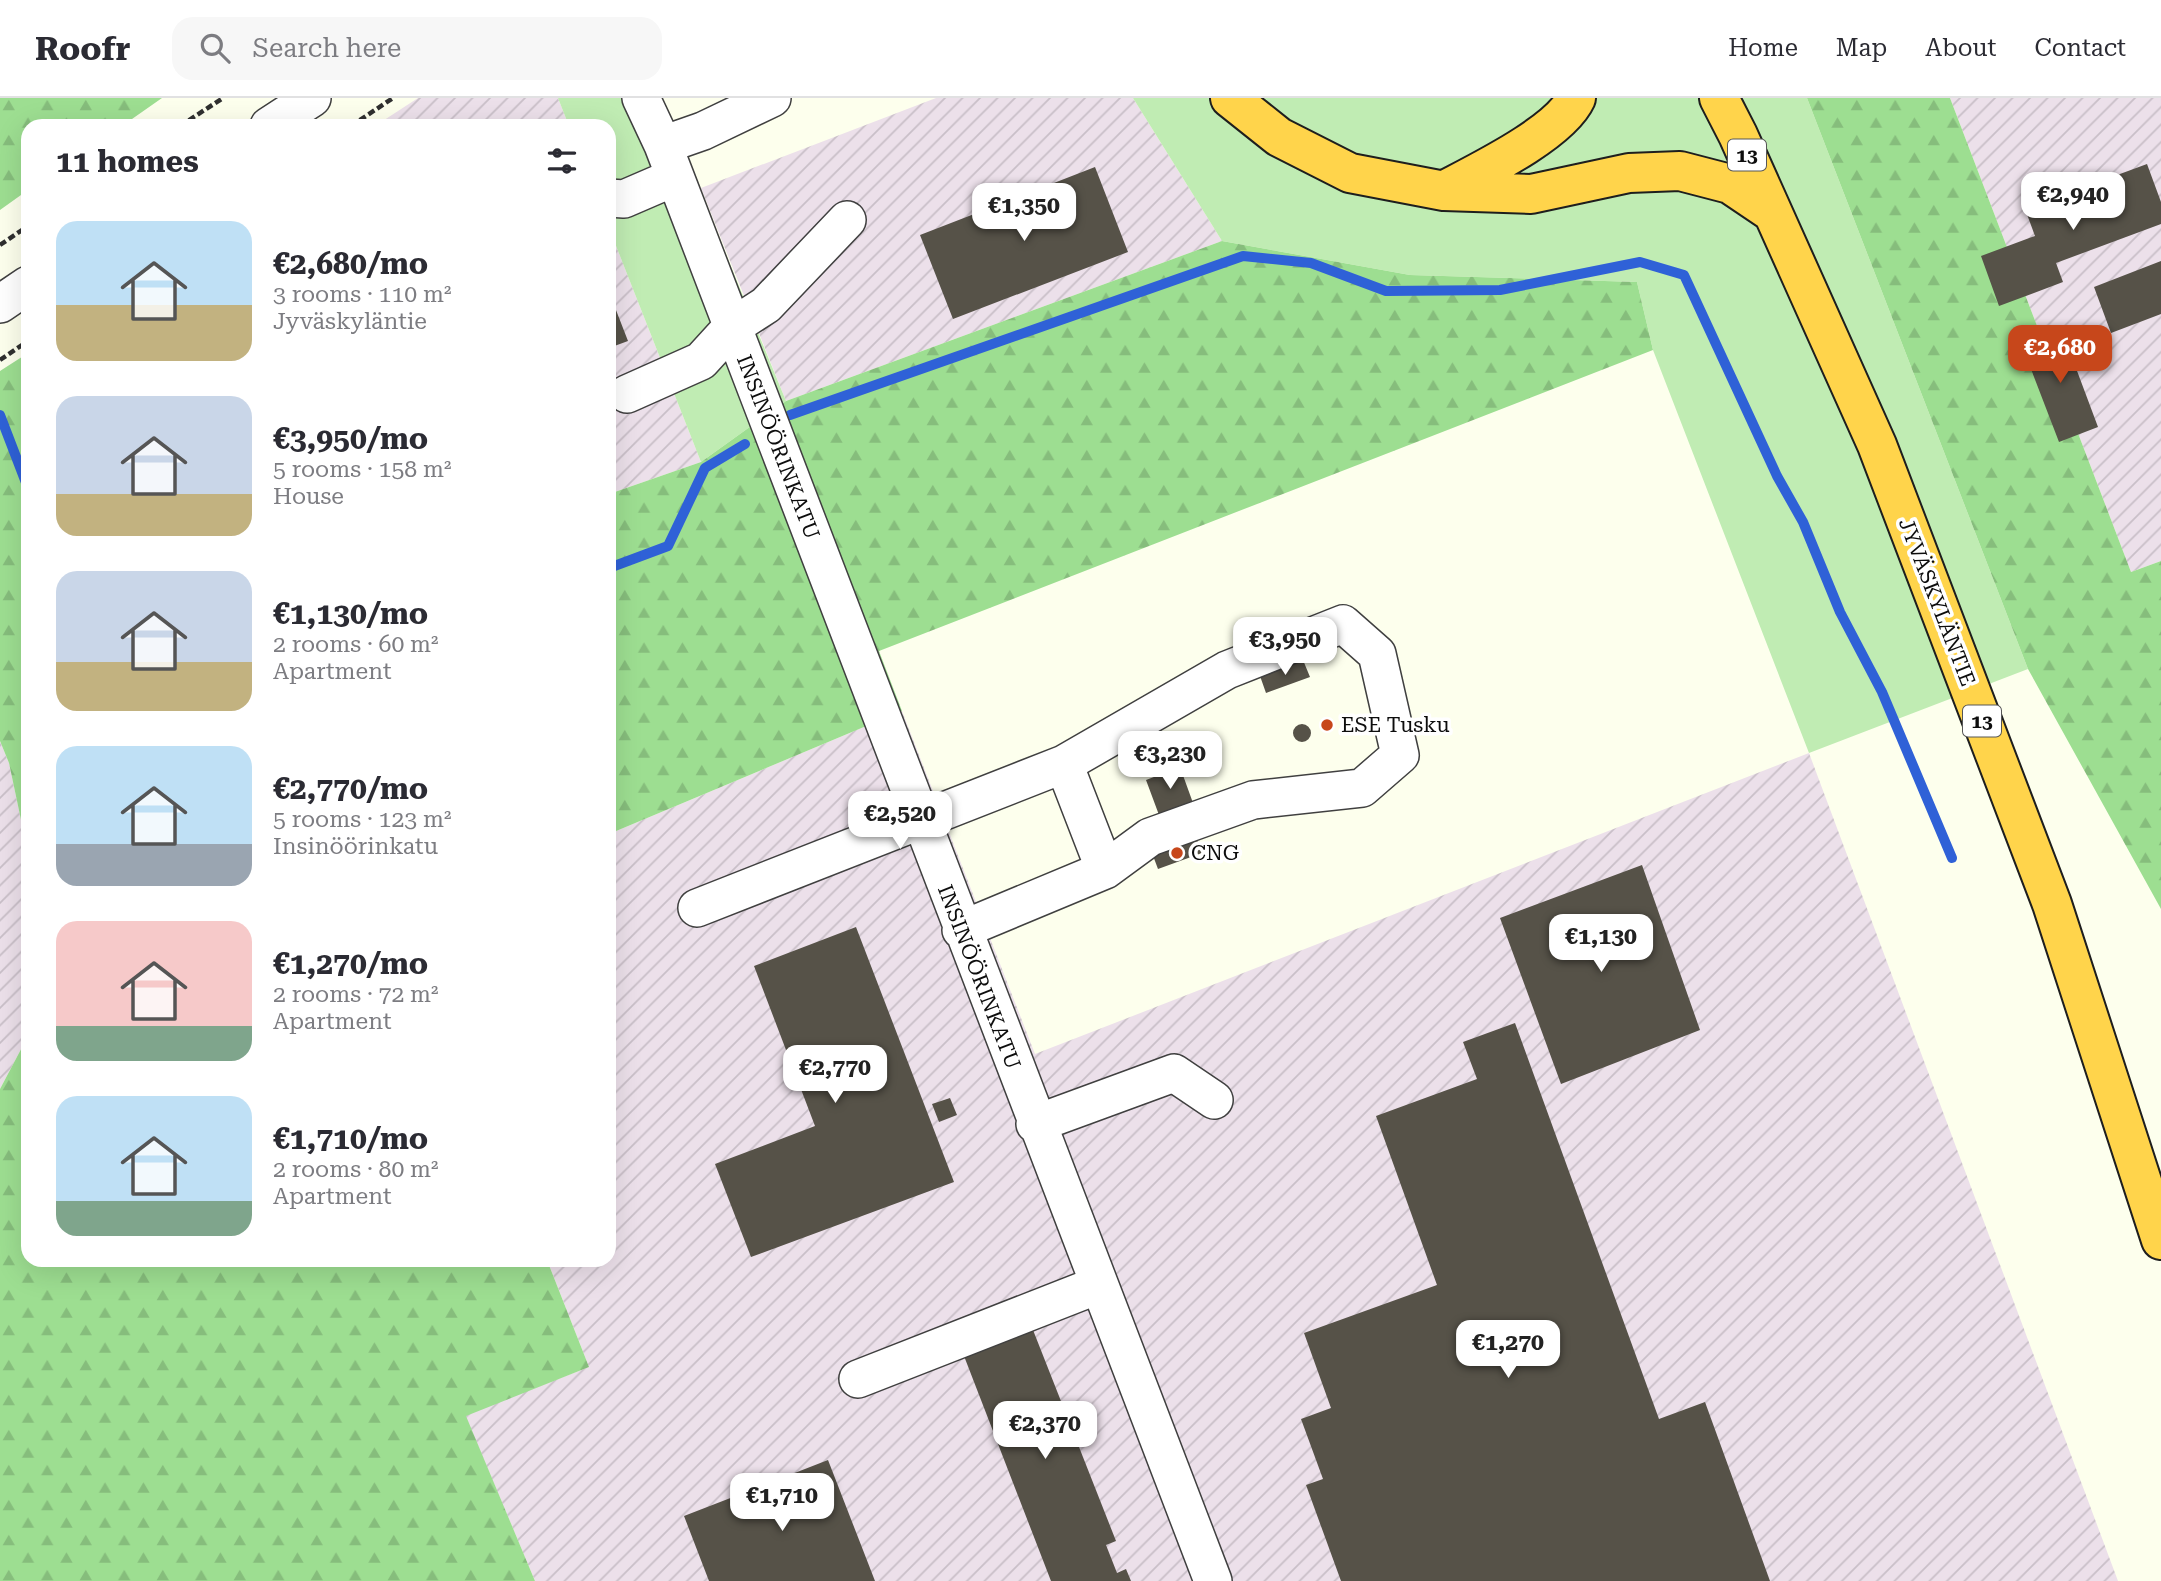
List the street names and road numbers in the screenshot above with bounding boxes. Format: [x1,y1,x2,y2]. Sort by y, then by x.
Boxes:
road number: 13 [1728,139,1766,170]
street label: INSINÖÖRINKATU [732,351,825,543]
street label: JYVÄSKYLÄNTIE [1894,515,1980,689]
road number: 13 [1963,706,2001,736]
street label: INSINÖÖRINKATU [933,881,1026,1073]

